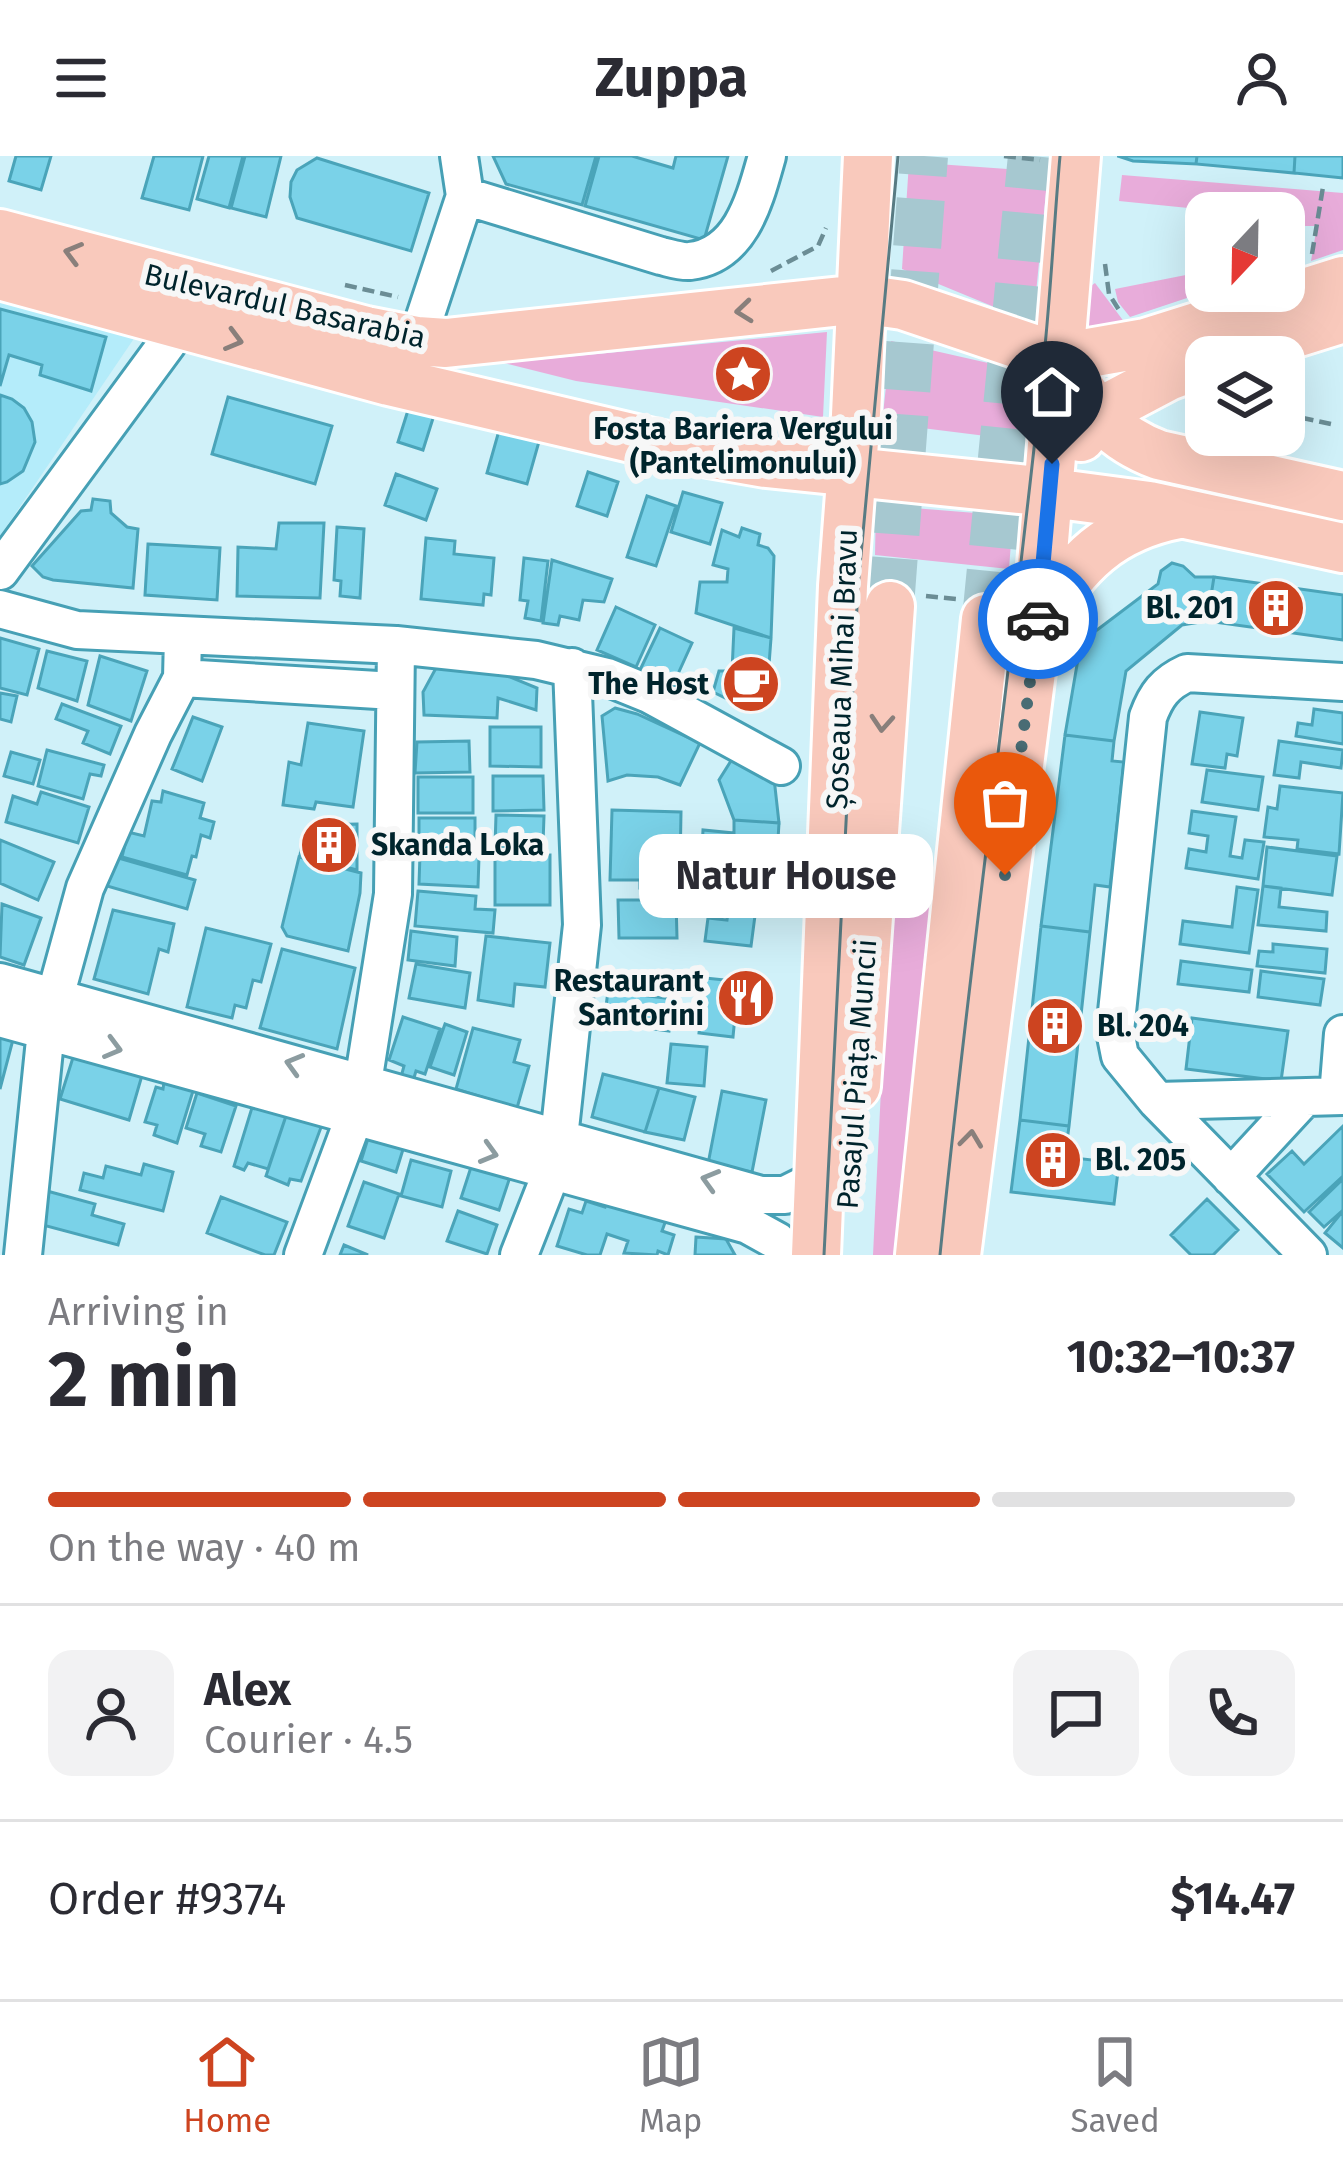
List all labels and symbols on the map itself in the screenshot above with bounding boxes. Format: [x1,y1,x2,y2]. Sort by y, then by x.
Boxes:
north arrow [1185,192,1305,312]
one-way arrow [64,243,84,268]
street label: Bulevardul Basarabia [141,256,429,356]
one-way arrow [734,298,753,323]
one-way arrow [223,325,244,350]
pin [1001,341,1103,464]
place icon: Fosta Bariera Vergului (Pantelimonului) [712,343,774,405]
place label: Fosta Bariera Vergului (Pantelimonului) [593,411,893,481]
street label: Șoseaua Mihai Bravu [819,528,866,810]
courier [978,559,1098,679]
building icon: Bl. 201 [1245,577,1307,639]
place label: Bl. 201 [1146,590,1234,626]
cafe icon: The Host [720,653,782,715]
place label: The Host [588,666,709,702]
one-way arrow [869,714,895,733]
pin [954,752,1056,875]
building icon: Skanda Loka [298,814,360,876]
place label: Skanda Loka [371,827,544,863]
callout: Natur House [639,833,933,917]
street label: Pasajul Piața Muncii [830,938,885,1210]
place label: Restaurant Santorini [554,963,704,1033]
restaurant icon: Restaurant Santorini [715,967,777,1029]
building icon: Bl. 204 [1024,995,1086,1057]
place label: Bl. 204 [1097,1008,1189,1044]
one-way arrow [102,1034,123,1059]
one-way arrow [284,1053,305,1078]
one-way arrow [957,1129,983,1149]
building icon: Bl. 205 [1022,1129,1084,1191]
one-way arrow [477,1139,498,1164]
place label: Bl. 205 [1095,1142,1186,1178]
one-way arrow [700,1170,721,1195]

